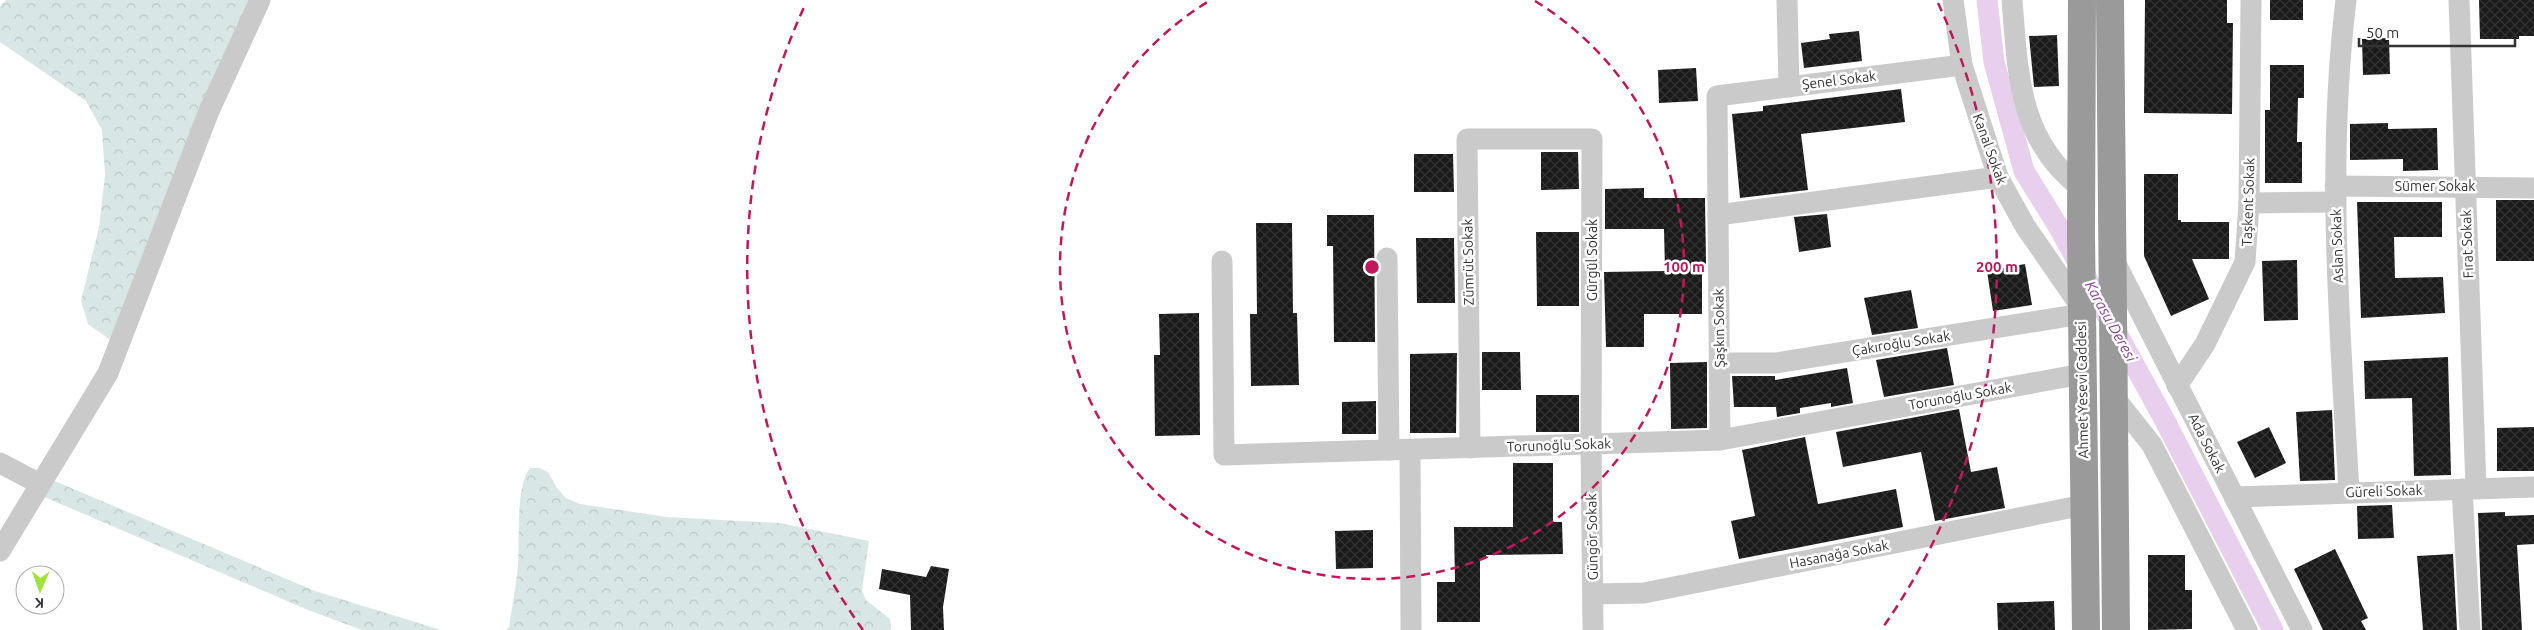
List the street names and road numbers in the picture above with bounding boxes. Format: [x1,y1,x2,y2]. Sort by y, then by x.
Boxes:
street label: Şenel Sokak [1801,68,1877,92]
street label: Kanal Sokak [1970,111,2010,187]
street label: Taşkent Sokak [2238,157,2258,247]
street label: Sümer Sokak [2395,178,2475,194]
street label: Aslan Sokak [2328,209,2346,283]
street label: Fırat Sokak [2458,209,2476,279]
street label: Zümrüt Sokak [1459,218,1477,306]
street label: Gürgül Sokak [1584,219,1600,301]
street label: Şaşkın Sokak [1710,288,1728,368]
street label: Ahmet Yesevi Caddesi [2073,321,2091,459]
street label: Çakıroğlu Sokak [1851,327,1951,359]
street label: Torunoğlu Sokak [1907,379,2013,413]
street label: Ada Sokak [2185,411,2229,475]
street label: Torunoğlu Sokak [1506,435,1612,455]
street label: Güreli Sokak [2345,482,2423,500]
street label: Güngör Sokak [1583,493,1601,581]
street label: Hasanağa Sokak [1788,537,1890,571]

